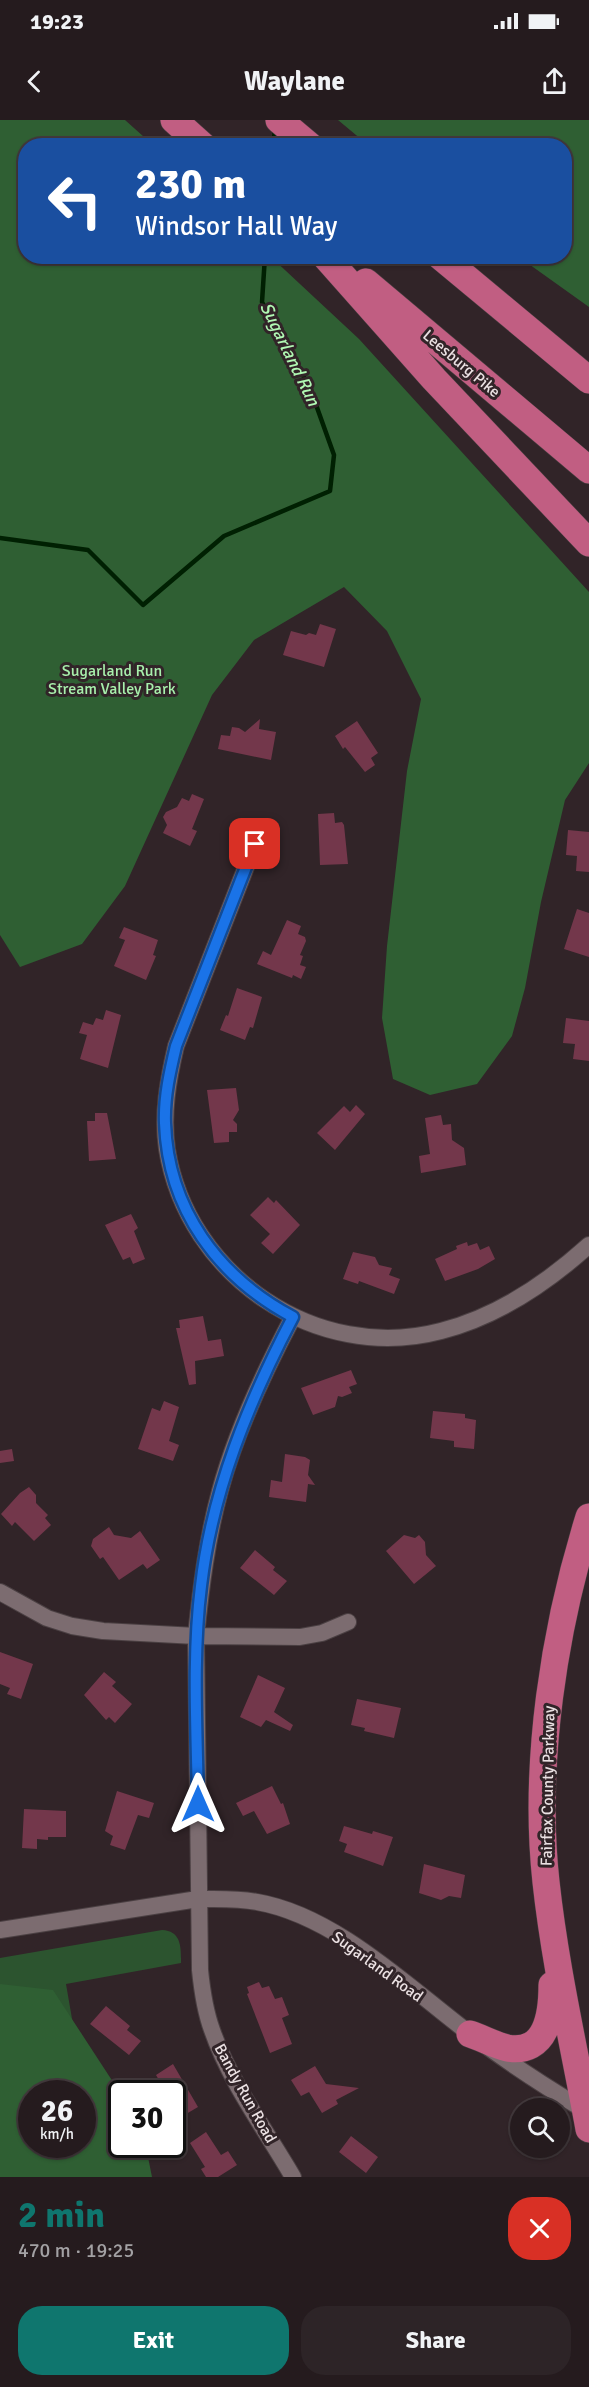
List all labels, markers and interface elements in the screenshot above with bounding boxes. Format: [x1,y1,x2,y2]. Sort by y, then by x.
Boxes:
text: 19:23 [30,8,84,35]
icon: back [18,65,51,98]
text: Waylane [244,65,345,98]
icon: share [538,65,571,98]
text: 230 m [135,159,246,210]
icon: left [36,162,114,240]
text: Windsor Hall Way [135,210,337,243]
water label: Sugarland Run [255,298,325,411]
street label: Leesburg Pike [419,326,504,402]
park label: Sugarland Run Stream Valley Park [48,661,176,699]
pin [229,818,280,869]
icon: arrive [238,827,271,860]
street label: Fairfax County Parkway [537,1705,559,1866]
position arrow [166,1772,230,1836]
street label: Sugarland Road [328,1927,427,2007]
street label: Bandy Run Road [210,2040,281,2147]
speed limit sign: 30 [108,2080,186,2158]
text: 26 [41,2093,73,2130]
map controls [510,2098,570,2158]
button: search [510,2098,570,2158]
text: km/h [40,2125,74,2143]
text: 2 min [18,2193,105,2238]
button: close [508,2197,571,2260]
text: 470 m · 19:25 [18,2238,134,2263]
button: Exit [18,2306,289,2375]
button: Share [301,2306,571,2375]

